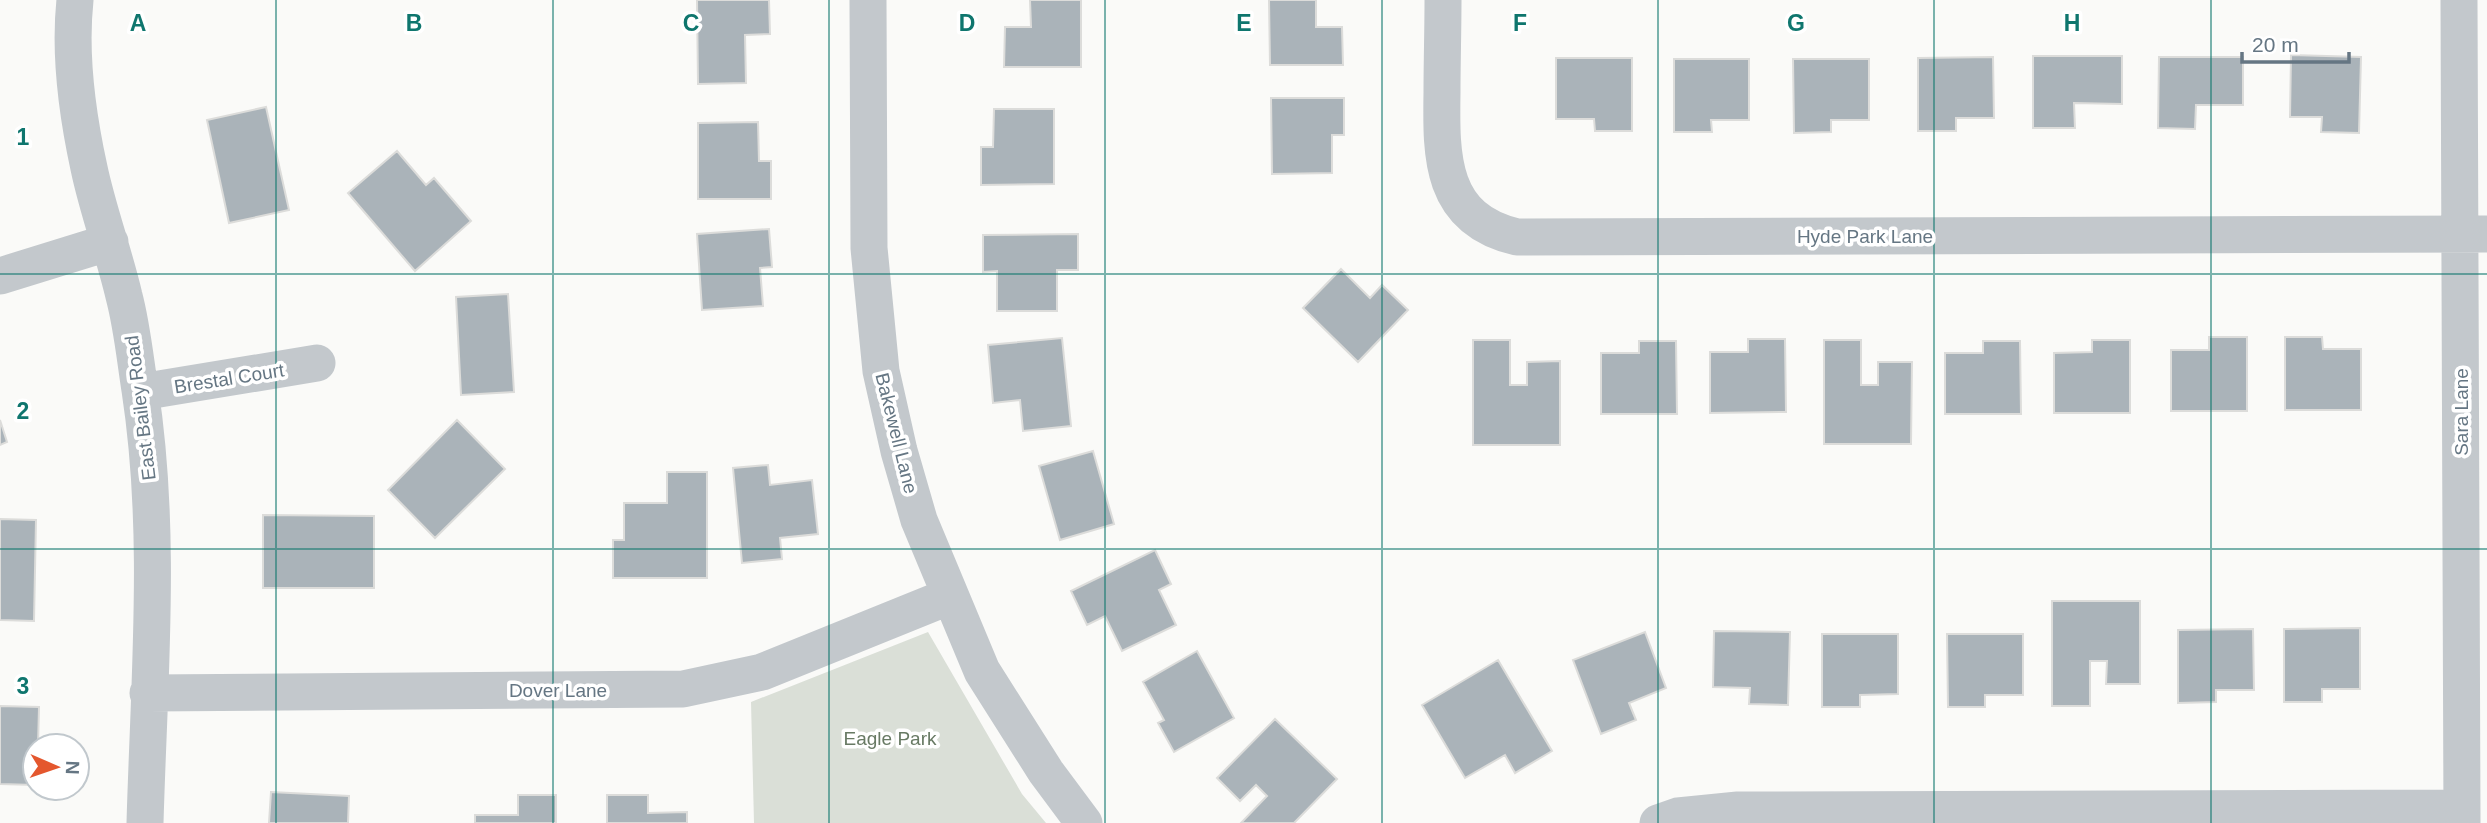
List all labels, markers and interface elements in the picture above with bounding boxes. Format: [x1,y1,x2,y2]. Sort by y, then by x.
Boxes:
text: A [130,10,146,36]
text: B [406,10,422,36]
text: C [683,10,699,36]
text: D [959,10,975,36]
text: E [1236,10,1252,36]
text: F [1513,10,1527,36]
text: G [1787,10,1805,36]
text: H [2064,10,2080,36]
scale bar [2242,21,2349,65]
text: 20 m [2252,33,2299,56]
text: 1 [17,124,30,150]
street label: Hyde Park Lane [1797,226,1933,247]
street label: East Bailey Road [121,334,160,482]
street label: Brestal Court [173,359,286,398]
street label: Sara Lane [2451,368,2472,456]
street label: Bakewell Lane [871,371,922,496]
text: 2 [17,398,29,424]
text: 3 [17,673,29,699]
street label: Dover Lane [509,680,607,701]
park label: Eagle Park [844,728,937,749]
north arrow [21,732,91,802]
text: N [62,760,83,775]

